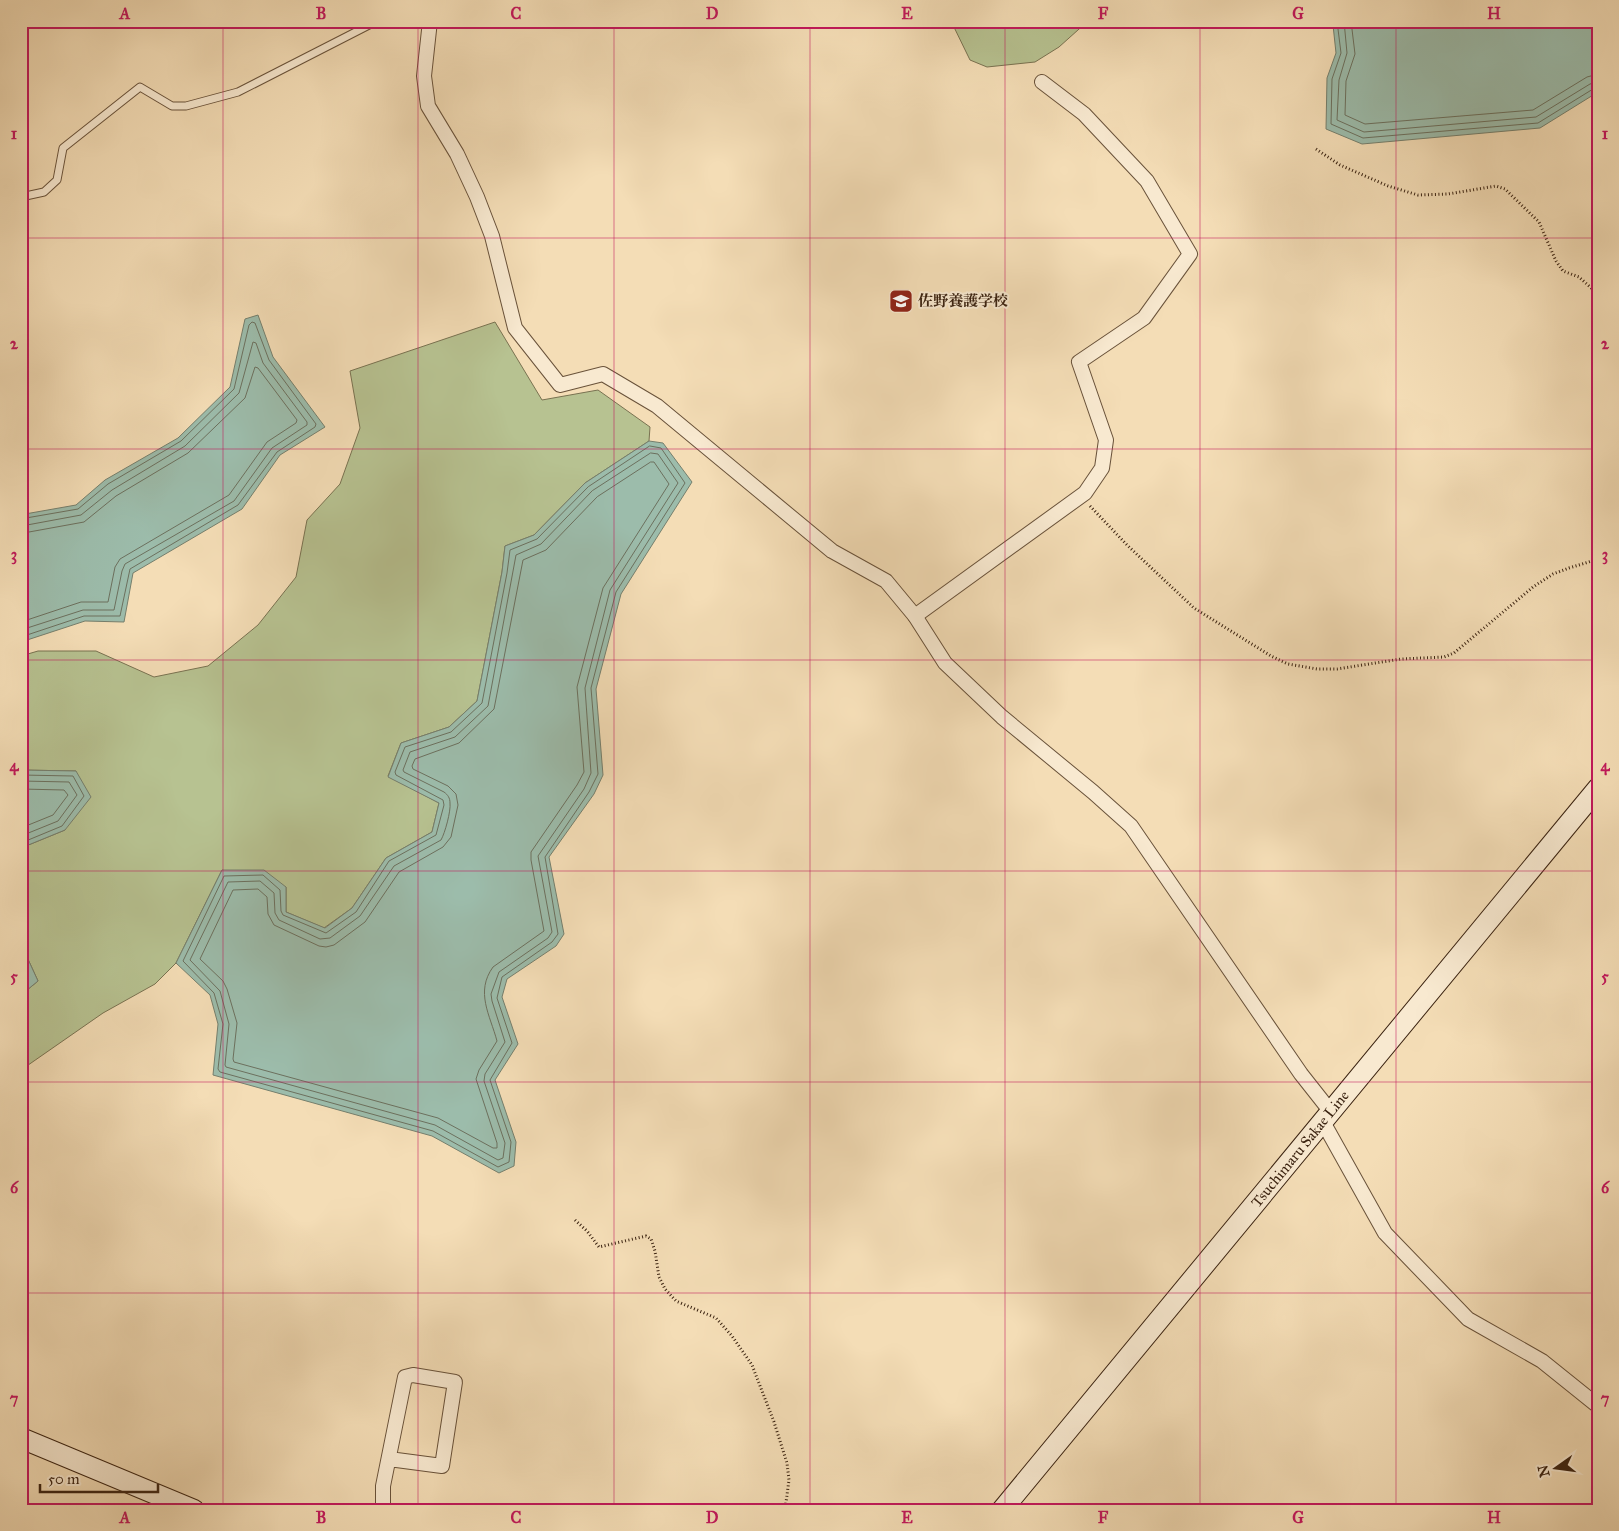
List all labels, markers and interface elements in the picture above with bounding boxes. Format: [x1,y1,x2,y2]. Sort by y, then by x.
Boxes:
text: A [119,4,131,23]
text: B [316,4,326,23]
text: C [511,4,522,23]
text: D [706,4,719,23]
text: E [901,4,913,23]
text: F [1098,4,1109,23]
text: G [1292,4,1304,23]
text: H [1487,4,1501,23]
text: 1 [11,124,18,143]
text: 1 [1602,124,1609,143]
school or university icon: 佐野養護学校 [888,288,914,314]
place label: 佐野養護学校 [918,292,1008,310]
text: 2 [10,334,19,353]
text: 2 [1601,334,1610,353]
text: 3 [11,545,17,565]
text: 3 [1602,545,1608,565]
text: 4 [10,756,20,776]
text: 4 [1601,756,1611,776]
text: 5 [10,967,18,986]
text: 5 [1601,967,1609,986]
street label: Tsuchimaru Sakae Line [1247,1087,1353,1211]
text: 6 [10,1178,19,1197]
text: 6 [1601,1178,1610,1197]
text: 7 [10,1389,19,1408]
text: 7 [1601,1389,1610,1408]
north arrow [1532,1444,1582,1494]
scale bar [40,1461,158,1493]
text: N [1534,1463,1554,1479]
text: 50 m [48,1470,80,1488]
text: A [119,1508,131,1527]
text: B [316,1508,326,1527]
text: C [511,1508,522,1527]
text: D [706,1508,719,1527]
text: E [901,1508,913,1527]
text: F [1098,1508,1109,1527]
text: G [1292,1508,1304,1527]
text: H [1487,1508,1501,1527]

